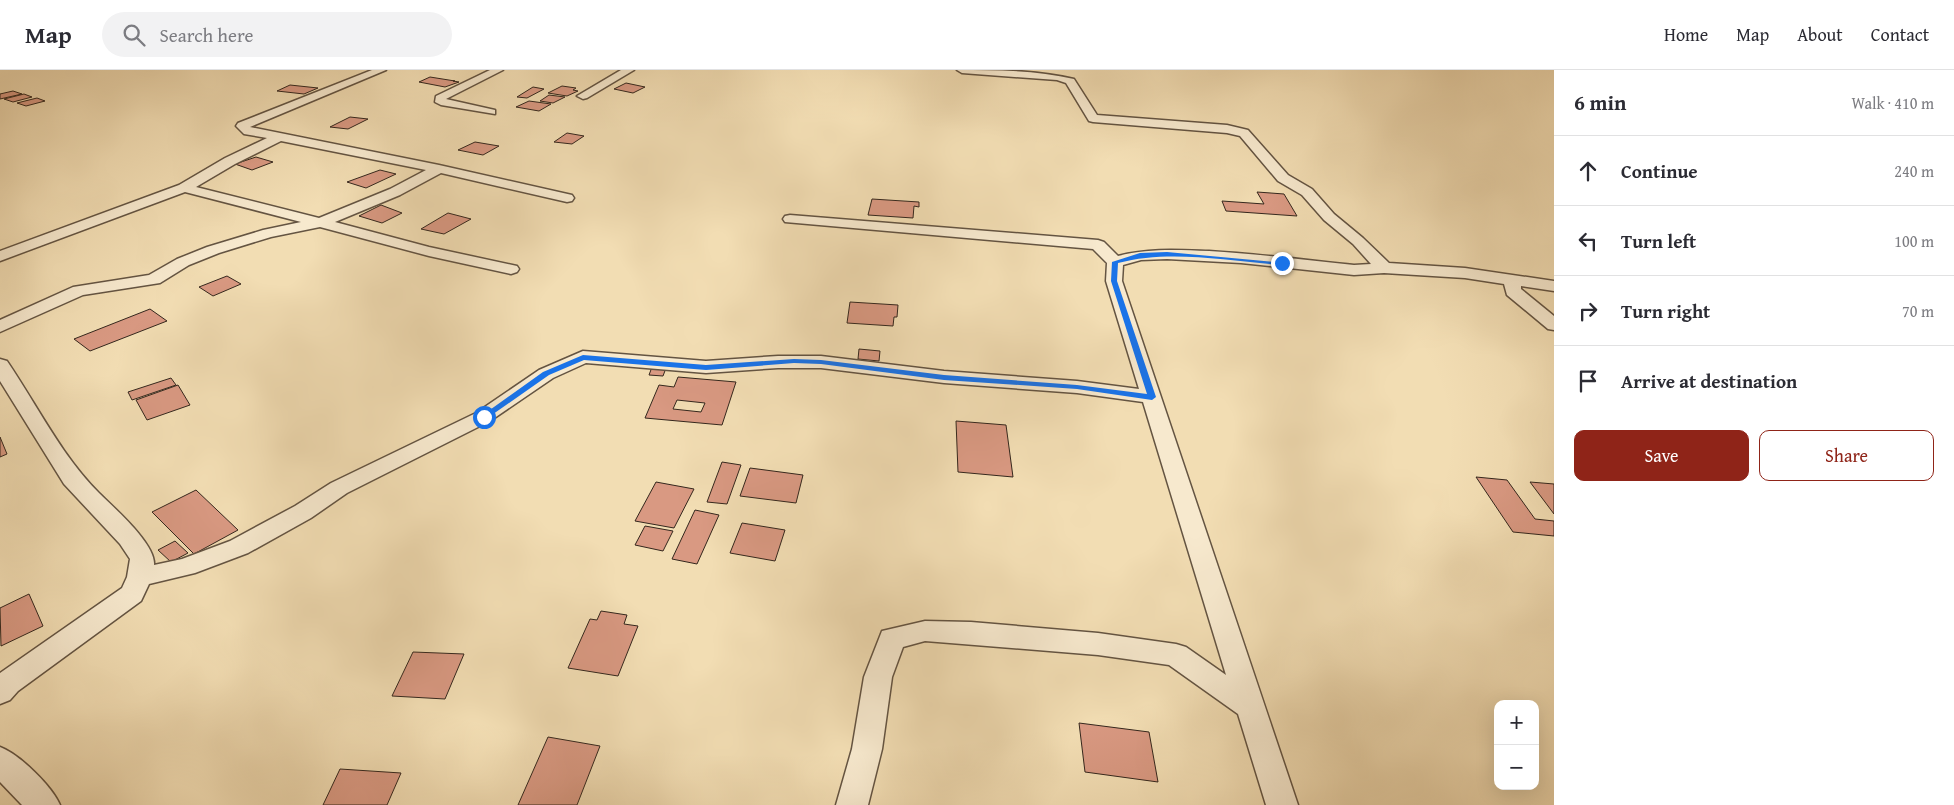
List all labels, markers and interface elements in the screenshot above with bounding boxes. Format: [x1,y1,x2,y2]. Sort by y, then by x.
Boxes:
search box [102,12,452,57]
text: Map [25,17,72,52]
icon: search [120,21,148,49]
text: Search here [160,21,253,49]
text: Home [1664,21,1708,48]
text: Map [1736,21,1769,48]
text: About [1797,21,1843,48]
text: Contact [1871,21,1929,48]
text: 6 min [1574,87,1626,118]
text: Walk · 410 m [1851,91,1934,115]
icon: ahead [1574,157,1602,185]
text: Continue [1621,157,1698,185]
text: 240 m [1894,159,1934,183]
icon: left [1574,227,1602,255]
text: Turn left [1621,227,1696,255]
text: 100 m [1894,229,1934,253]
route end [1271,252,1294,275]
icon: right [1574,297,1602,325]
text: Turn right [1621,297,1710,325]
text: 70 m [1902,299,1934,323]
icon: arrive [1574,367,1602,395]
text: Arrive at destination [1621,367,1797,395]
route start [473,406,496,429]
button: Save [1574,430,1749,481]
button: Share [1759,430,1934,481]
map controls [1494,700,1539,790]
button: + [1494,700,1539,745]
button: − [1494,745,1539,790]

